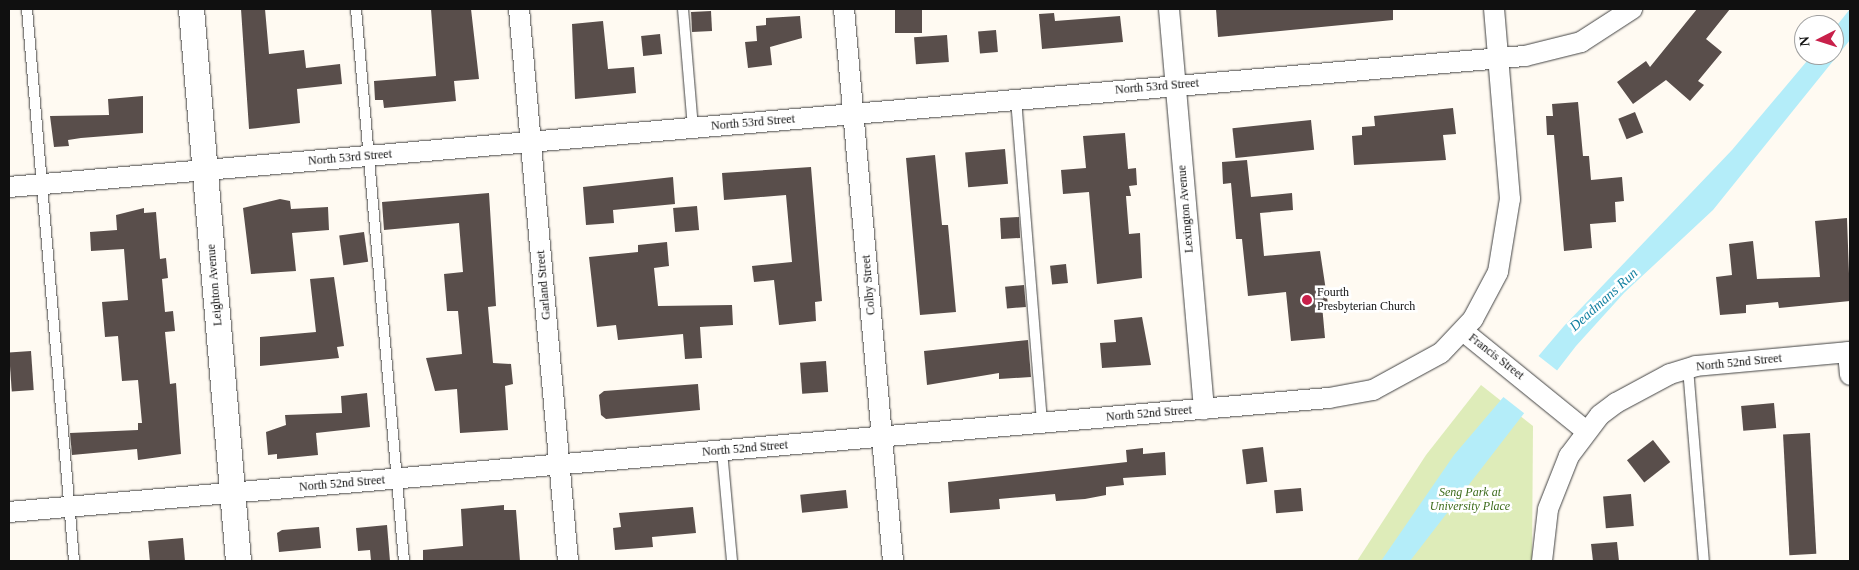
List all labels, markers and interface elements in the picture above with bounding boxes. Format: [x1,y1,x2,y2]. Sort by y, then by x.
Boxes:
north arrow [1794,15,1844,65]
text: N [1797,36,1812,47]
street label: North 53rd Street [1115,76,1199,98]
street label: North 53rd Street [711,112,795,134]
street label: North 53rd Street [308,147,392,169]
street label: Lexington Avenue [1175,164,1197,254]
street label: Leighton Avenue [204,243,226,327]
street label: Garland Street [534,250,554,320]
street label: Colby Street [859,254,879,316]
water label: Deadmans Run [1566,265,1642,335]
place label: Fourth Presbyterian Church [1317,286,1415,314]
marker: Fourth Presbyterian Church [1301,294,1313,306]
street label: Francis Street [1465,331,1527,383]
street label: North 52nd Street [1695,351,1783,375]
street label: North 52nd Street [1106,403,1192,425]
street label: North 52nd Street [702,438,788,460]
street label: North 52nd Street [299,473,385,495]
park label: Seng Park at University Place [1430,486,1510,514]

